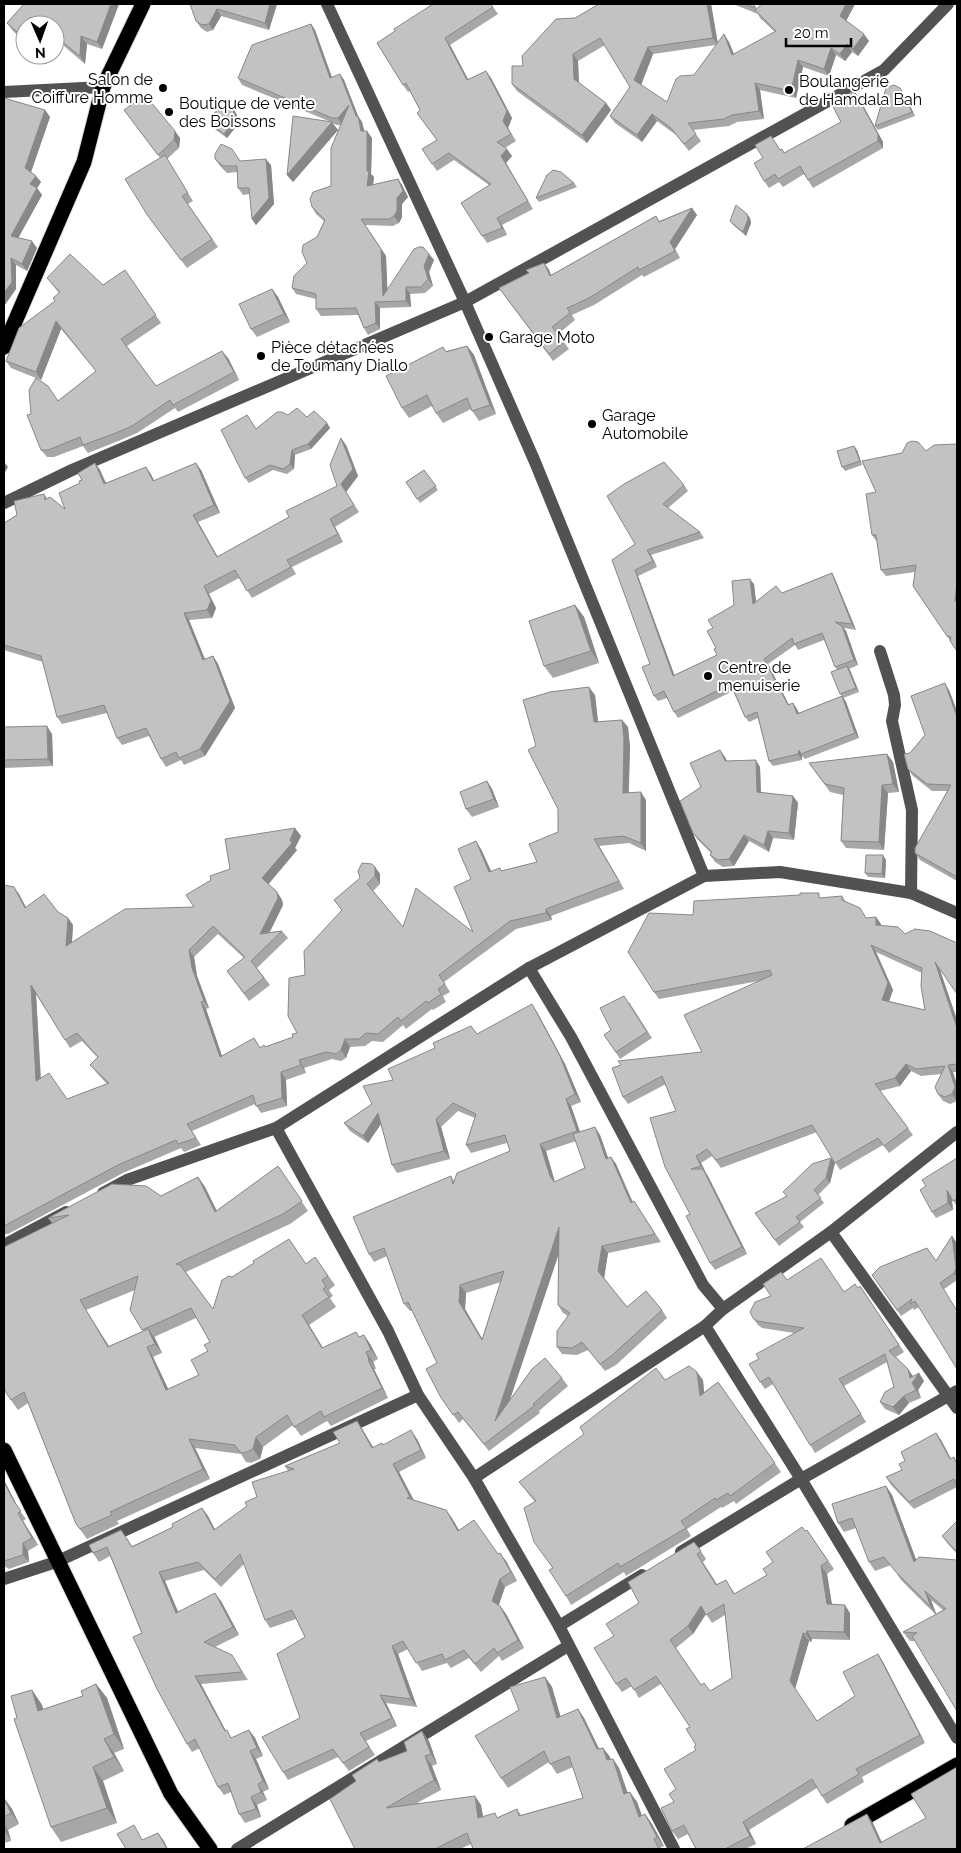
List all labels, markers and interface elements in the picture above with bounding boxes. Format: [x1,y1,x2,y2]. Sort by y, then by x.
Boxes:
north arrow [15,15,65,65]
scale bar [786,15,851,47]
text: 20 m [794,24,829,42]
text: N [35,45,46,61]
place label: Salon de Coiffure Homme [31,70,153,107]
place label: Boulangerie de Hamdala Bah [799,72,922,109]
marker: Salon de Coiffure Homme [157,82,169,94]
marker: Boulangerie de Hamdala Bah [783,84,795,96]
place label: Boutique de vente des Boissons [179,94,315,131]
marker: Boutique de vente des Boissons [163,106,175,118]
place label: Garage Moto [499,328,595,347]
marker: Garage Moto [483,331,495,343]
place label: Pièce détachées de Toumany Diallo [271,338,408,375]
marker: Pièce détachées de Toumany Diallo [255,350,267,362]
place label: Garage Automobile [602,406,688,443]
marker: Garage Automobile [586,418,598,430]
place label: Centre de menuiserie [718,658,800,695]
marker: Centre de menuiserie [702,670,714,682]

